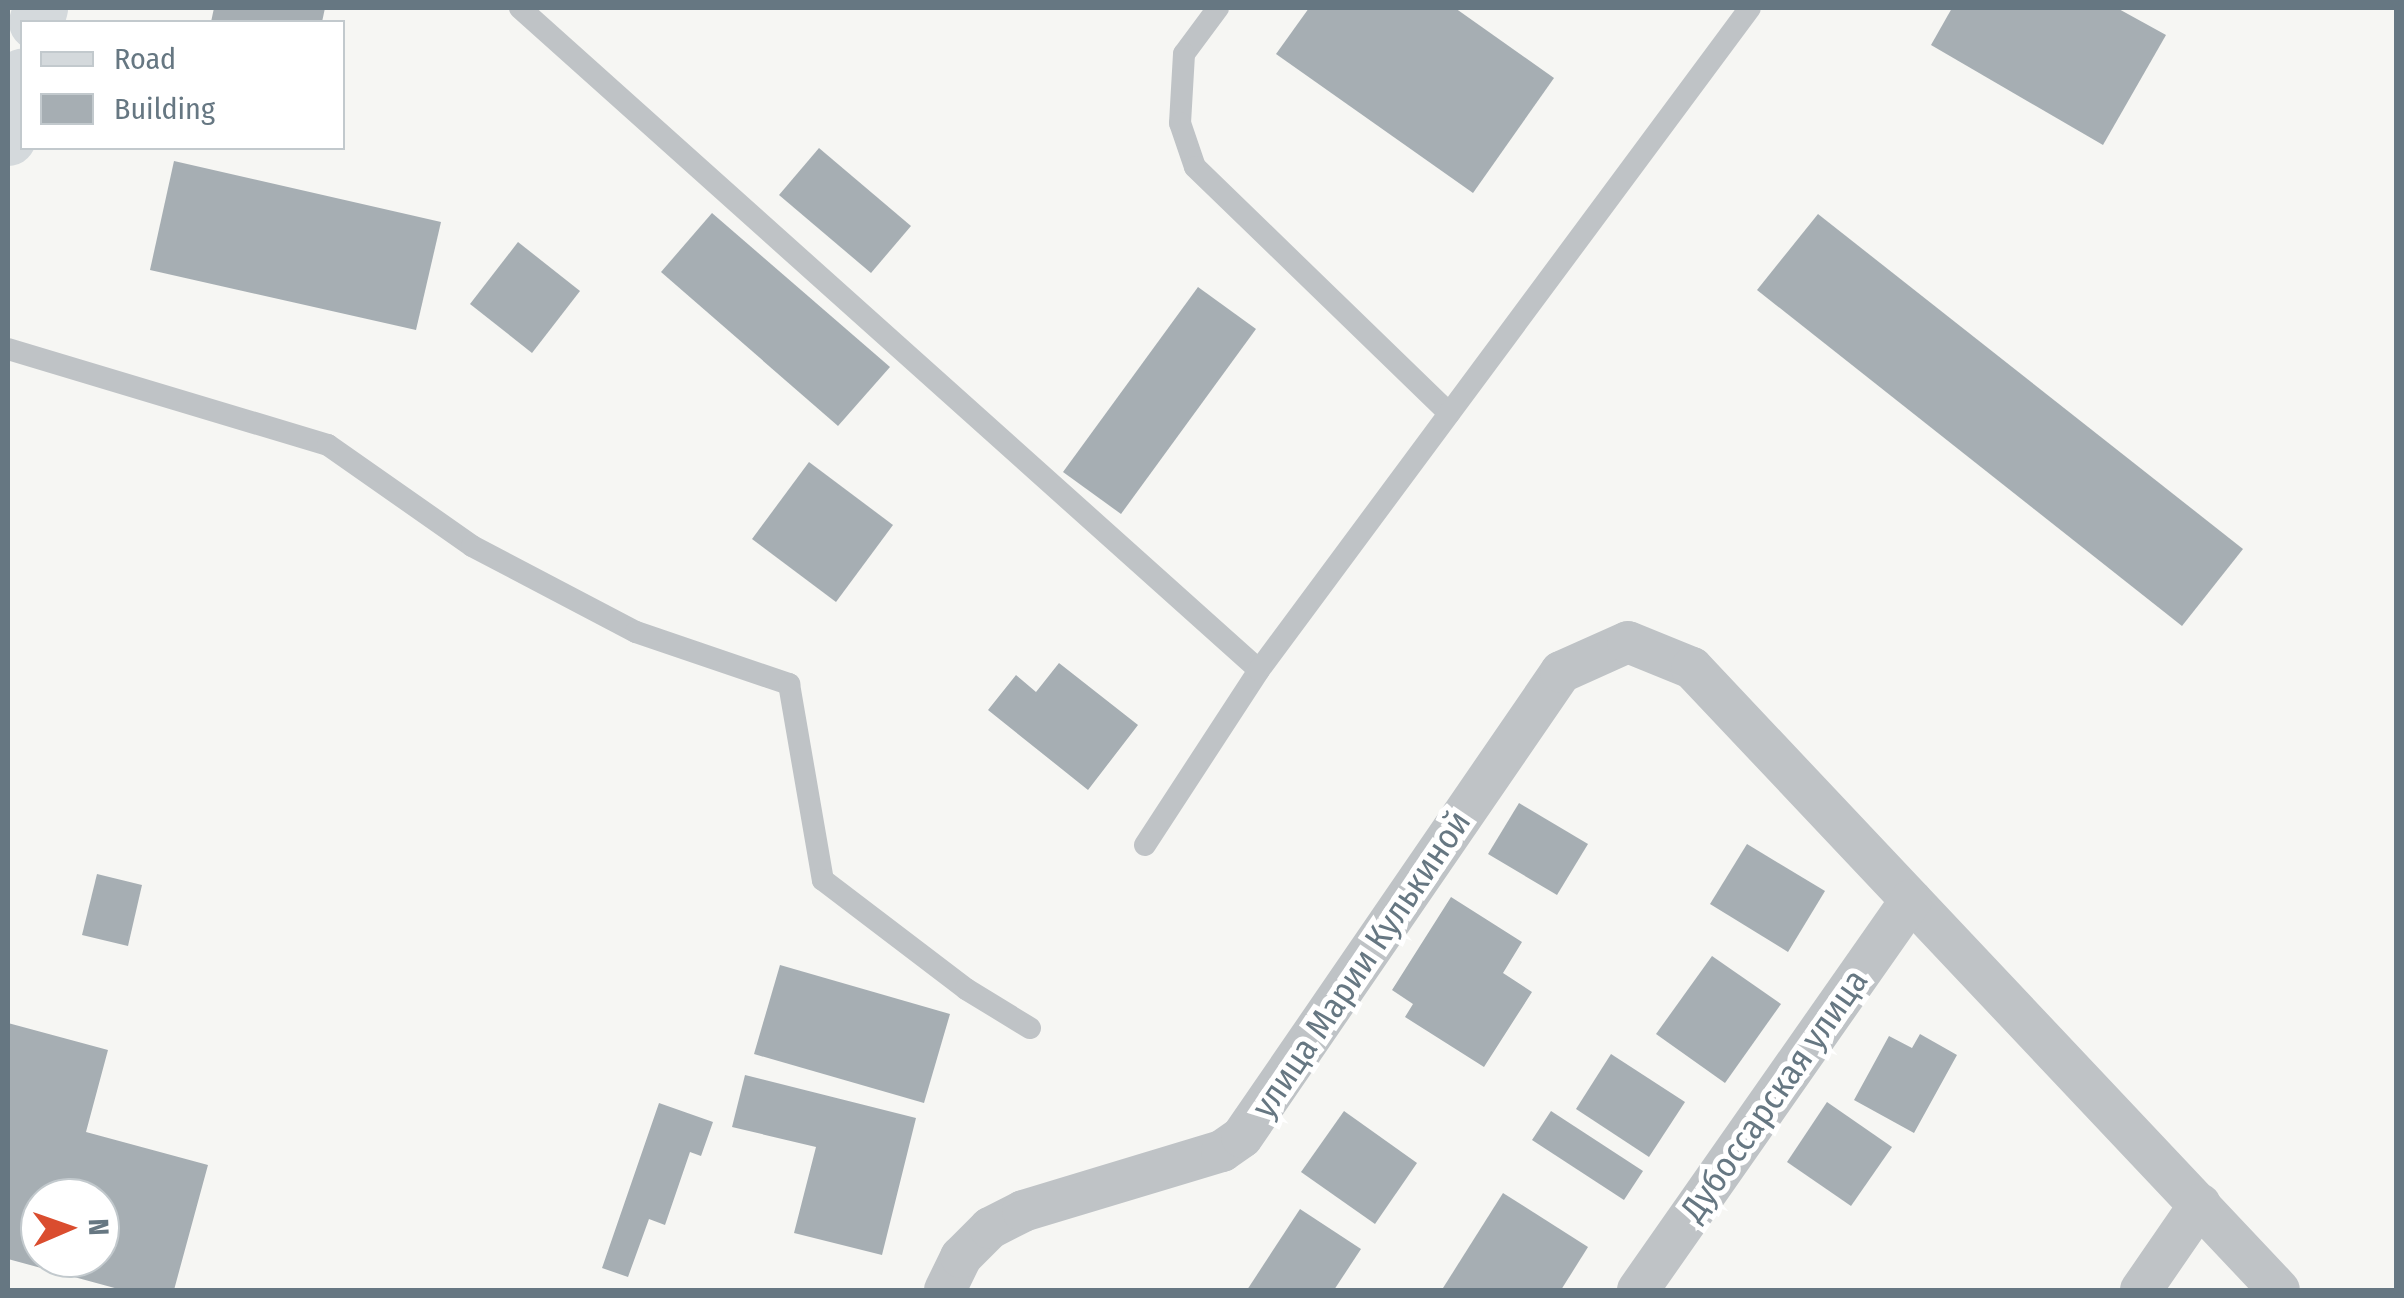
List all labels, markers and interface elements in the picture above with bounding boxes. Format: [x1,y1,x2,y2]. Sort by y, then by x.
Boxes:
legend [20,20,345,150]
text: Road [114,41,176,77]
text: Building [114,91,215,127]
street label: улица Марии Кулькиной [1243,803,1479,1125]
street label: Дубоссарская улица [1671,961,1877,1229]
north arrow [20,1178,120,1278]
text: N [82,1218,115,1236]

